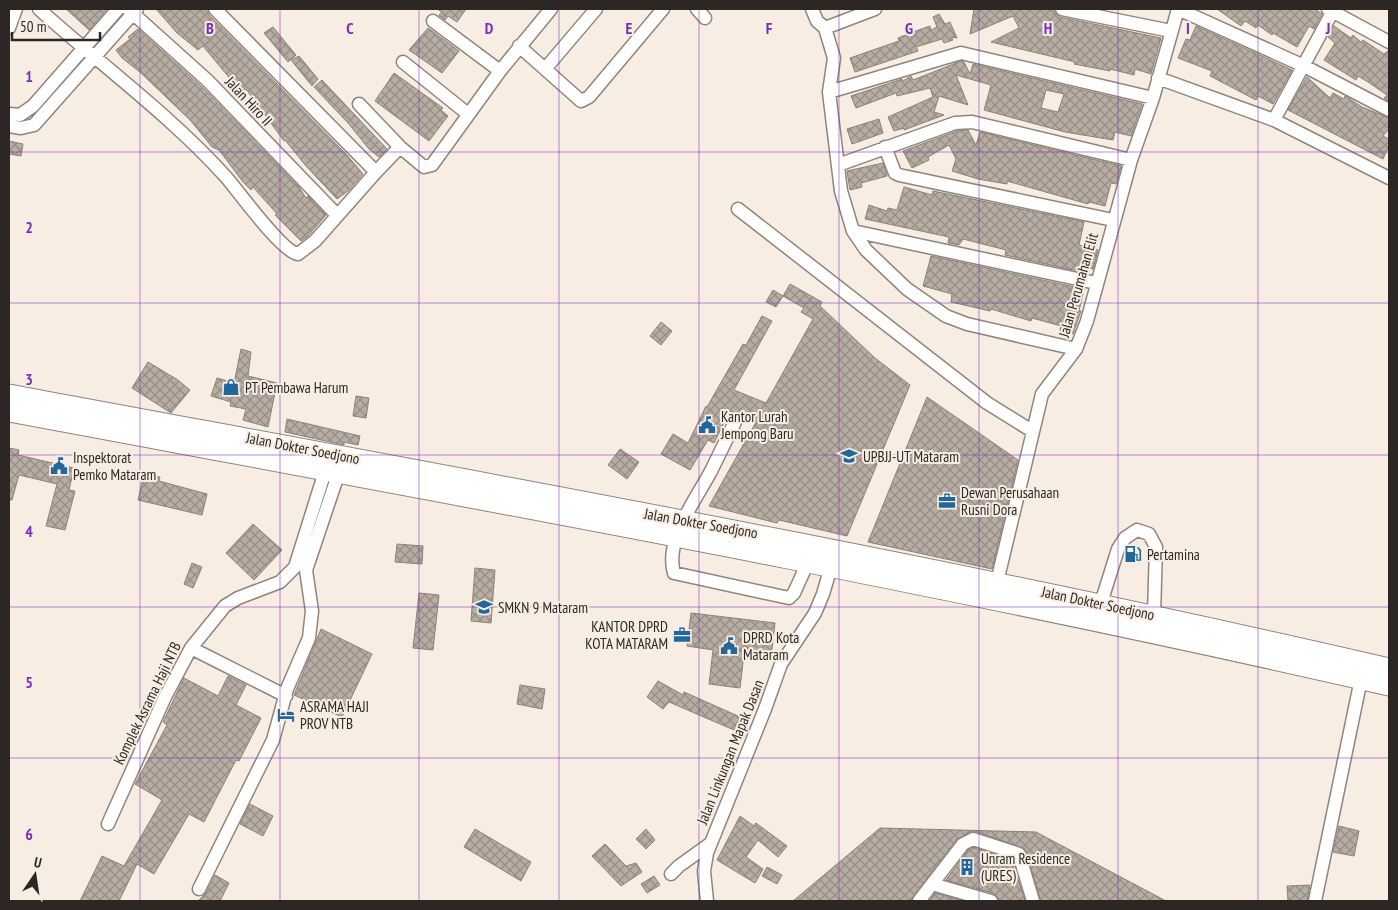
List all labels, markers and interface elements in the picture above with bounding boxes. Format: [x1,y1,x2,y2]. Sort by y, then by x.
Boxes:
scale bar [12,10,100,42]
text: 50 m [20,17,46,36]
text: B [206,18,214,38]
text: C [346,18,354,38]
text: D [485,18,494,38]
text: E [626,18,633,38]
text: F [766,18,773,38]
text: G [905,18,913,38]
text: H [1044,18,1052,38]
text: I [1186,18,1190,38]
text: J [1325,18,1330,38]
text: 1 [25,66,33,86]
street label: Jalan Hiro II [221,72,277,130]
text: 2 [25,217,33,237]
street label: Jalan Perumahan Elit [1054,231,1102,340]
text: 3 [25,369,33,389]
shop icon: PT Pembawa Harum [221,377,241,397]
place label: PT Pembawa Harum [245,378,348,397]
place label: Kantor Lurah Jempong Baru [720,407,794,443]
public building icon: Kantor Lurah Jempong Baru [697,415,717,435]
street label: Jalan Dokter Soedjono [244,428,361,468]
school or university icon: UPBJJ-UT Mataram [839,446,859,466]
place label: UPBJJ-UT Mataram [863,447,959,466]
place label: Inspektorat Pemko Mataram [73,448,156,484]
public building icon: Inspektorat Pemko Mataram [49,456,69,476]
place label: Dewan Perusahaan Rusni Dora [961,483,1059,519]
office icon: Dewan Perusahaan Rusni Dora [937,491,957,511]
street label: Jalan Dokter Soedjono [642,503,759,542]
text: 4 [25,521,33,541]
fuel station icon: Pertamina [1123,544,1143,564]
place label: Pertamina [1147,545,1200,564]
street label: Jalan Dokter Soedjono [1039,582,1156,624]
school or university icon: SMKN 9 Mataram [474,597,494,617]
place label: SMKN 9 Mataram [498,598,588,617]
place label: KANTOR DPRD KOTA MATARAM [585,617,668,653]
office icon: KANTOR DPRD KOTA MATARAM [672,625,692,645]
place label: DPRD Kota Mataram [743,628,799,664]
public building icon: DPRD Kota Mataram [719,636,739,656]
street label: Komplek Asrama Haji NTB [109,638,185,768]
text: 5 [25,672,33,692]
street label: Jalan Linkungan Mapak Dasan [692,677,768,828]
place label: ASRAMA HAJI PROV NTB [300,697,369,733]
hotel icon: ASRAMA HAJI PROV NTB [276,705,296,725]
text: 6 [25,824,33,844]
place label: Unram Residence (URES) [981,849,1070,885]
north arrow [10,850,60,900]
text: U [32,853,43,872]
building icon: Unram Residence (URES) [957,857,977,877]

